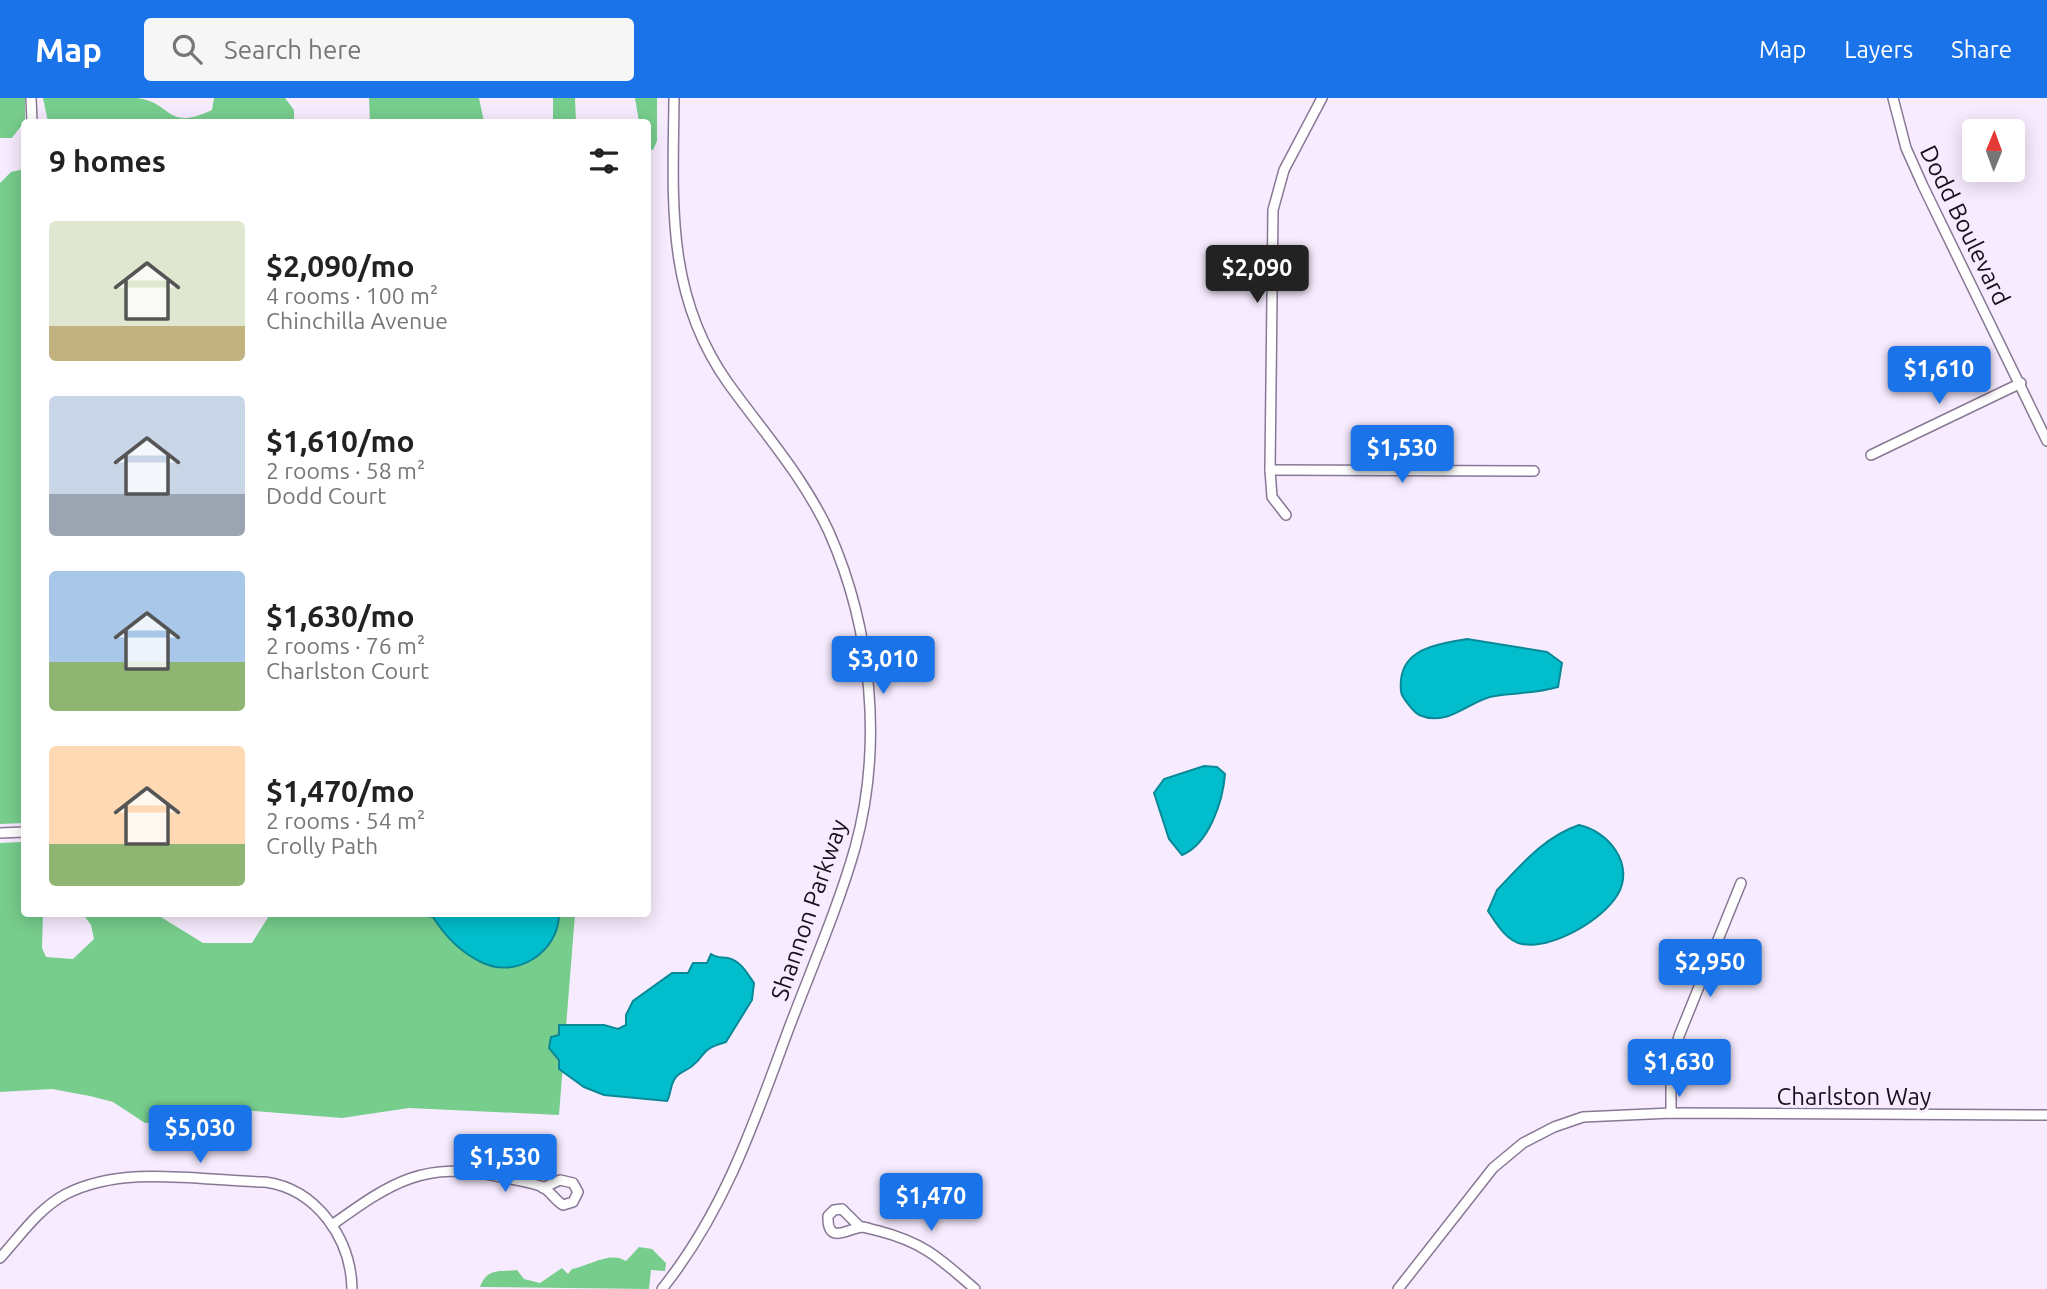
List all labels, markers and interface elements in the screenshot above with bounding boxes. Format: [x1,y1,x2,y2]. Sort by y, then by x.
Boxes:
search box [144,18,634,81]
icon: search [168,30,206,68]
text: Map [35,31,102,68]
text: Search here [224,35,362,64]
text: Map [1759,36,1806,63]
text: Layers [1844,36,1913,63]
text: Share [1951,36,2012,63]
north arrow [1962,119,2025,182]
map controls [1962,119,2025,182]
street label: Dodd Boulevard [1915,141,2015,309]
icon: filters [585,142,623,180]
text: 9 homes [49,144,166,178]
pin: $2,090 [1200,246,1314,305]
icon: home [105,249,189,333]
text: $2,090/mo [266,249,415,283]
text: $2,090 [1222,255,1292,280]
text: 4 rooms · 100 m² [266,283,438,308]
text: Chinchilla Avenue [266,308,448,333]
pin: $1,610 [1882,346,1996,406]
text: $1,610 [1904,356,1974,381]
icon: home [105,424,189,508]
text: $1,610/mo [266,424,415,458]
pin: $1,530 [1345,426,1459,485]
text: $1,530 [1367,435,1437,460]
text: 2 rooms · 58 m² [266,458,425,483]
text: Dodd Court [266,483,386,508]
icon: home [105,599,189,683]
text: $1,630/mo [266,599,415,633]
text: 2 rooms · 76 m² [266,633,425,658]
pin: $3,010 [826,636,940,696]
text: $3,010 [848,646,918,671]
text: Charlston Court [266,658,429,683]
icon: home [105,774,189,858]
text: $1,470/mo [266,774,415,808]
text: 2 rooms · 54 m² [266,808,425,833]
street label: Shannon Parkway [765,816,853,1004]
text: Crolly Path [266,833,378,858]
pin: $2,950 [1653,940,1767,999]
text: $2,950 [1675,949,1745,974]
pin: $1,630 [1622,1040,1736,1099]
text: $1,630 [1644,1049,1714,1074]
street label: Charlston Way [1777,1083,1932,1110]
pin: $5,030 [143,1105,257,1165]
text: $5,030 [165,1115,235,1140]
pin: $1,530 [448,1134,562,1194]
text: $1,530 [470,1144,540,1169]
pin: $1,470 [874,1174,988,1233]
text: $1,470 [896,1183,966,1208]

